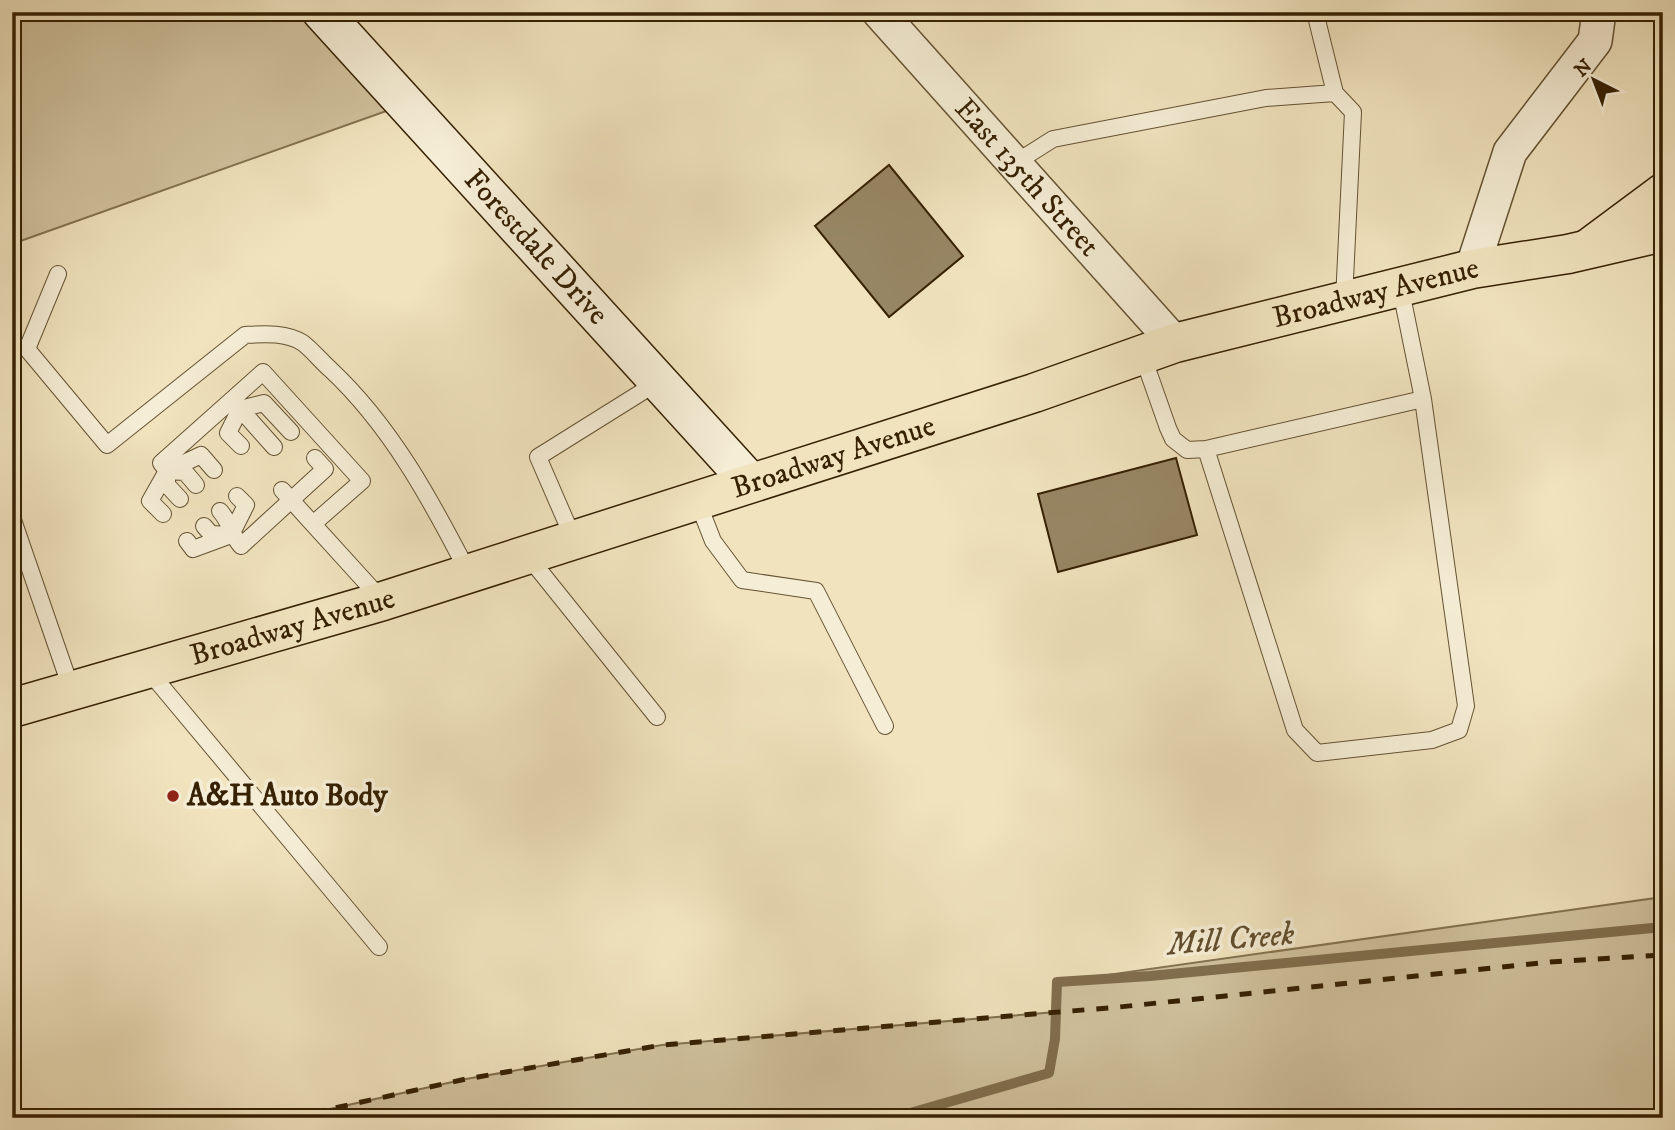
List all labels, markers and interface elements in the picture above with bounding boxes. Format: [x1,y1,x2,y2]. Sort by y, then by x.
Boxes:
north arrow [1560,46,1630,116]
text: N [1570,54,1597,82]
street label: East 135th Street [947,91,1107,264]
street label: Forestdale Drive [456,162,616,333]
street label: Broadway Avenue [1269,250,1481,336]
street label: Broadway Avenue [727,407,940,507]
street label: Broadway Avenue [186,580,400,674]
place label: A&H Auto Body [186,778,388,815]
marker: A&H Auto Body [165,788,181,804]
water label: Mill Creek [1164,914,1297,966]

